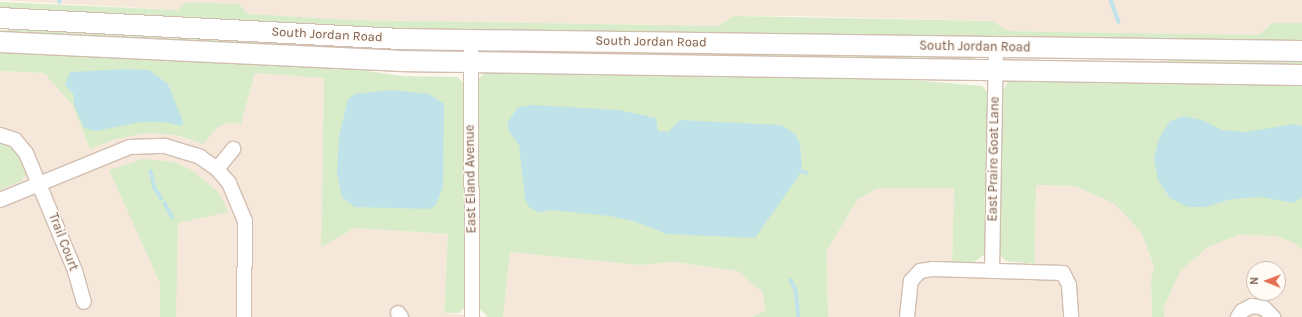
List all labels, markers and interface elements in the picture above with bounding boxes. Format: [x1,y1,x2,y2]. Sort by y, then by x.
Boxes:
street label: South Jordan Road [271,24,383,46]
street label: South Jordan Road [595,33,707,51]
street label: South Jordan Road [919,38,1031,56]
street label: East Praire Goat Lane [985,96,1003,222]
street label: East Eland Avenue [462,124,480,234]
street label: Trail Court [45,211,81,273]
north arrow [1246,261,1286,301]
text: N [1248,277,1261,285]

